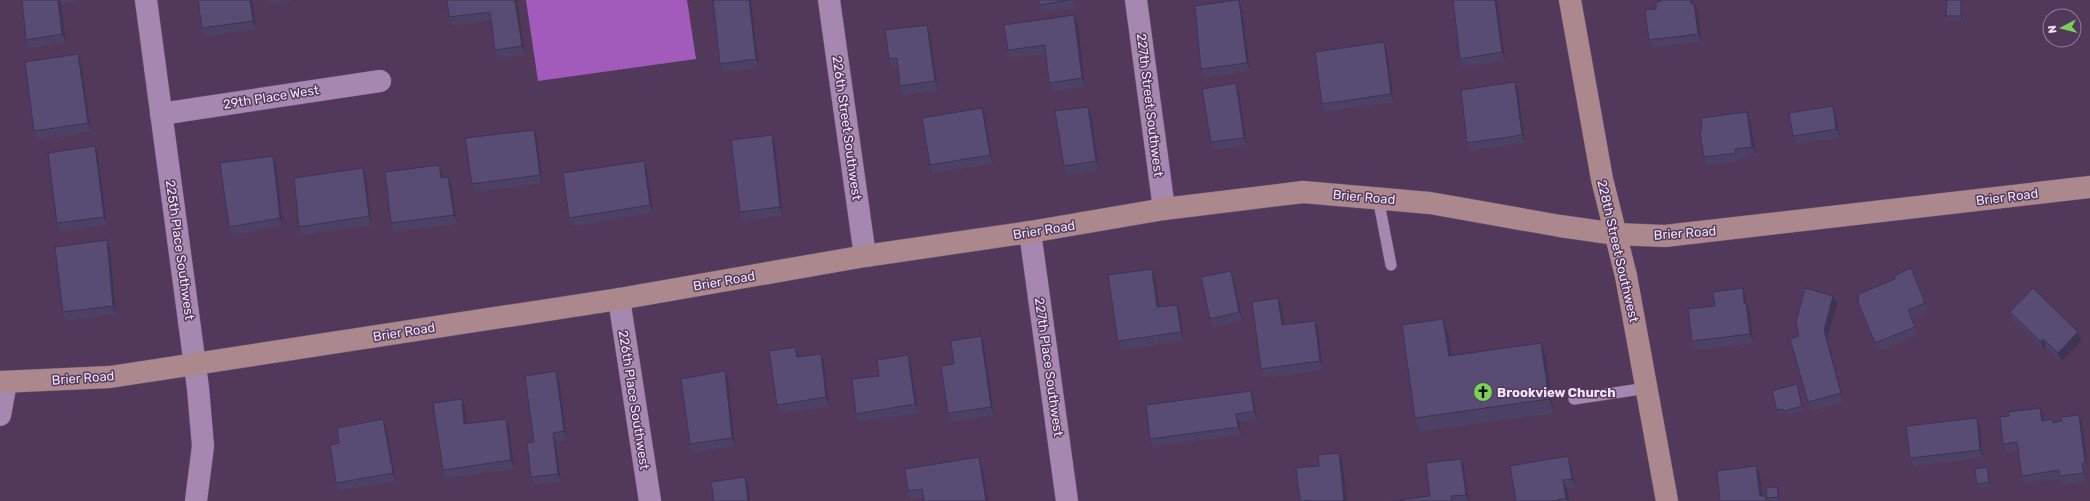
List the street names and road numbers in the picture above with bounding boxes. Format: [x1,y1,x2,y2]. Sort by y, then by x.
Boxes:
street label: 227th Street Southwest [1134,32,1166,178]
street label: 226th Street Southwest [829,55,865,201]
street label: 29th Place West [222,82,320,112]
street label: 228th Street Southwest [1594,178,1642,324]
street label: 225th Place Southwest [163,179,197,321]
street label: Brier Road [1975,186,2039,208]
street label: Brier Road [1332,187,1396,207]
street label: Brier Road [1012,218,1076,242]
street label: Brier Road [1653,223,1717,243]
street label: Brier Road [692,268,756,294]
street label: 227th Place Southwest [1032,297,1066,437]
street label: Brier Road [372,320,436,344]
street label: 226th Place Southwest [616,329,652,471]
street label: Brier Road [51,368,115,388]

